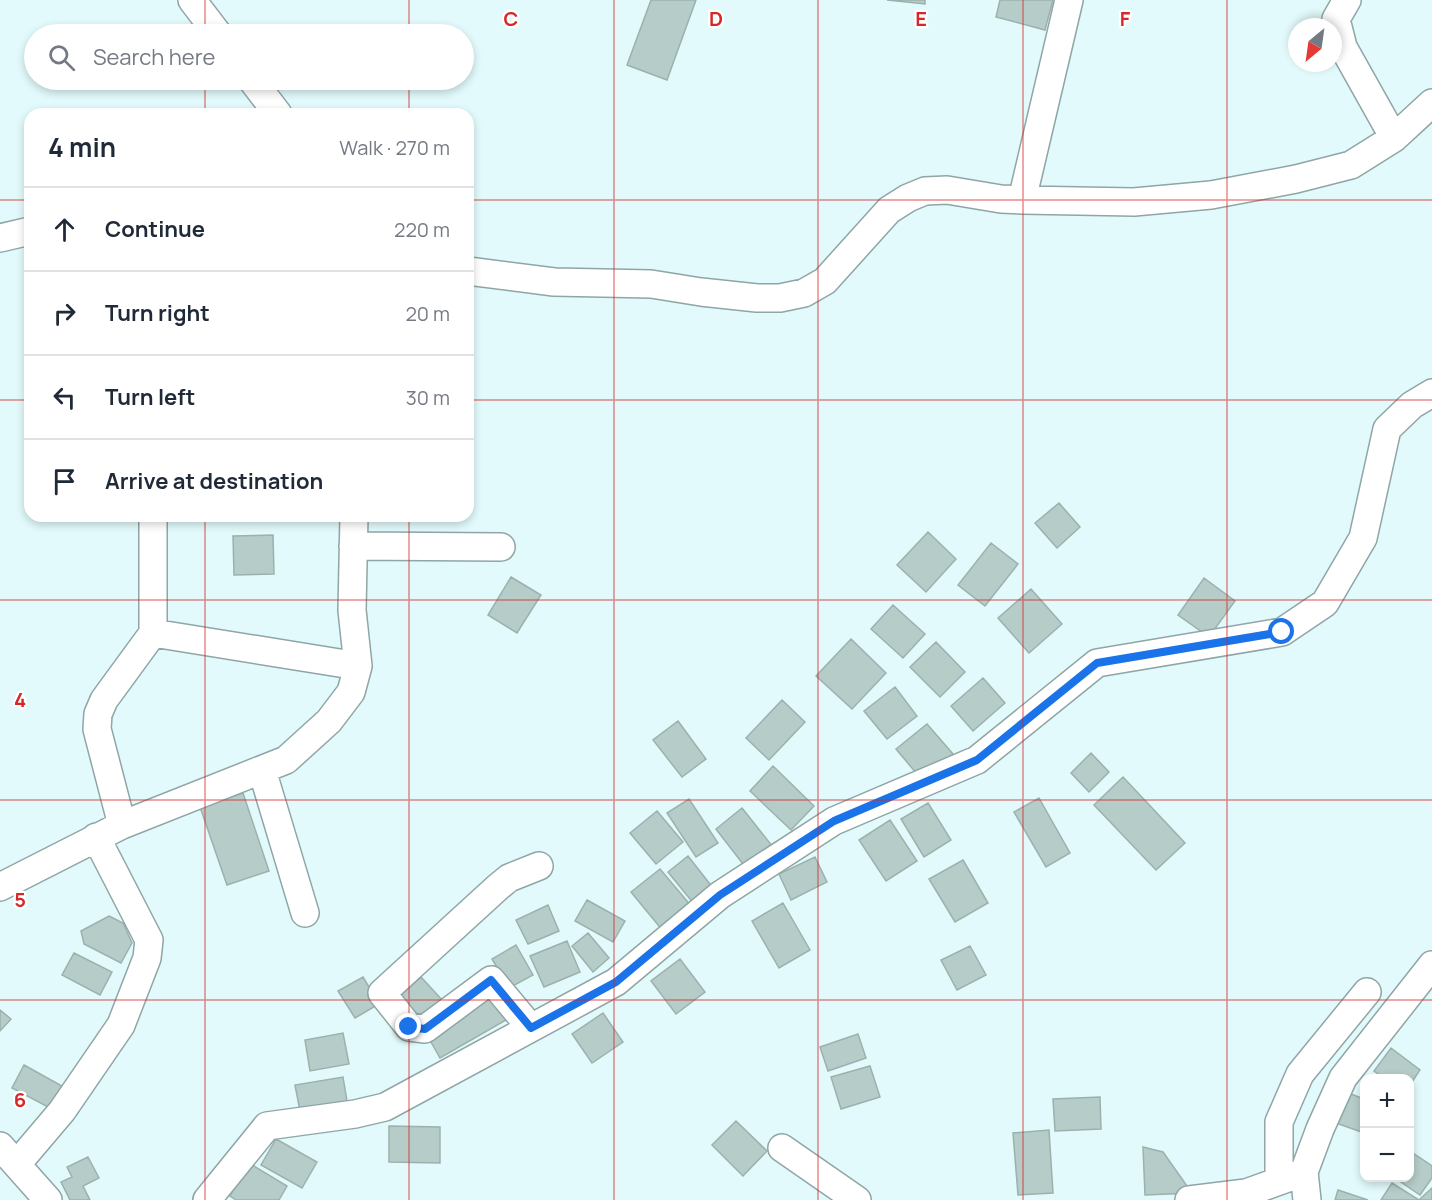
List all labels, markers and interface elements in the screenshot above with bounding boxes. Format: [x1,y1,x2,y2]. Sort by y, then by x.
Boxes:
text: C [504,5,518,32]
text: D [709,5,723,32]
text: E [915,5,927,32]
text: F [1120,5,1131,32]
north arrow [1288,18,1342,72]
search box [24,24,474,90]
icon: search [45,41,78,74]
text: Search here [93,42,215,72]
text: 4 min [48,129,116,165]
text: Walk · 270 m [339,134,450,161]
icon: ahead [48,213,81,246]
text: Continue [105,214,205,244]
text: 220 m [394,216,450,243]
icon: right [48,297,81,330]
text: Turn right [105,298,210,328]
text: 20 m [405,300,450,327]
icon: left [48,381,81,414]
text: Turn left [105,382,195,412]
text: 30 m [406,384,450,411]
icon: arrive [48,465,81,498]
text: Arrive at destination [105,466,323,496]
route start [1268,618,1294,644]
text: 4 [14,686,26,713]
text: 5 [14,886,26,913]
route end [395,1013,421,1039]
map controls [1360,1074,1414,1182]
button: + [1360,1074,1414,1128]
text: 6 [14,1086,26,1113]
button: − [1360,1128,1414,1182]

